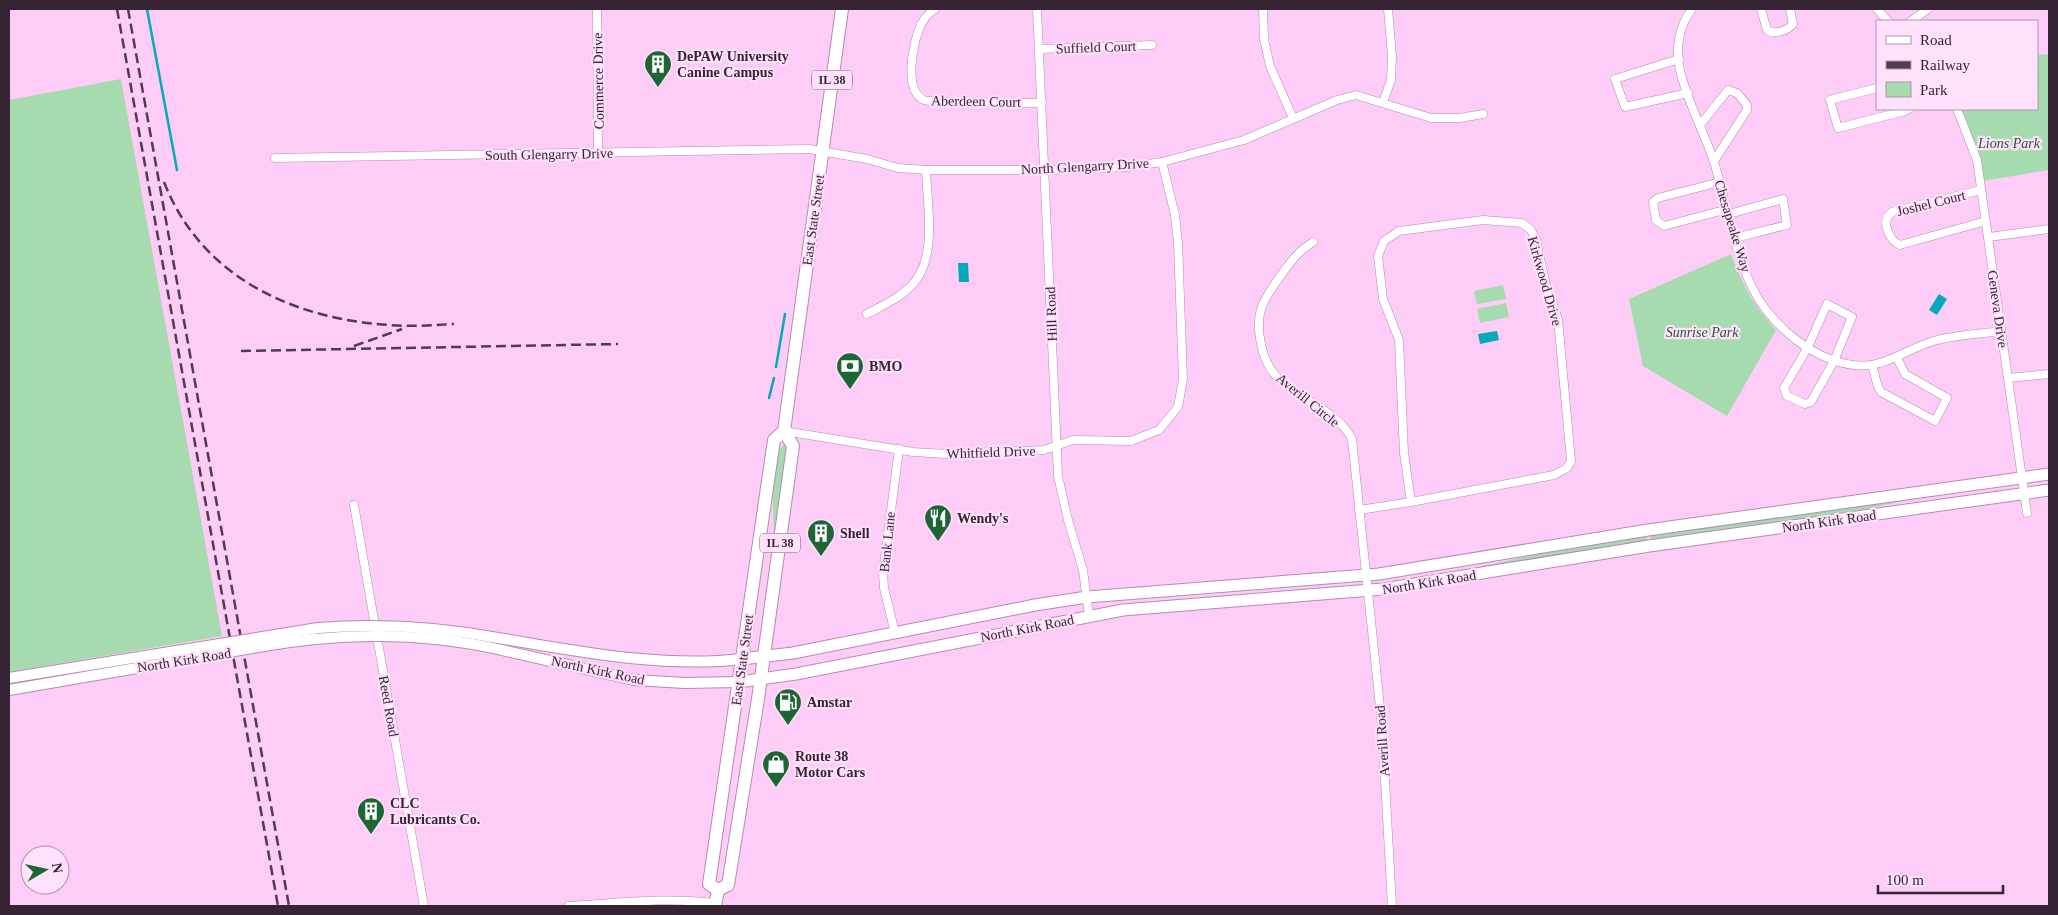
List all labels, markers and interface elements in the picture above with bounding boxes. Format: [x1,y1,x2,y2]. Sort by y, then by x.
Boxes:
legend [1876,20,2038,110]
street label: Commerce Drive [590,32,607,130]
text: Road [1920,32,1952,48]
street label: Suffield Court [1056,39,1136,56]
building icon: DePAW University Canine Campus [643,49,673,88]
place label: DePAW University Canine Campus [677,49,789,80]
text: Railway [1920,57,1970,73]
road number: IL 38 [812,70,852,90]
text: Park [1920,82,1948,98]
street label: Aberdeen Court [931,93,1021,110]
park label: Lions Park [1977,136,2041,151]
street label: South Glengarry Drive [485,146,613,163]
street label: North Glengarry Drive [1021,156,1149,177]
street label: East State Street [800,173,827,267]
street label: Chesapeake Way [1711,178,1754,274]
street label: Joshel Court [1895,188,1967,219]
street label: Kirkwood Drive [1525,235,1564,327]
street label: Geneva Drive [1985,269,2010,349]
street label: Hill Road [1043,286,1060,342]
park label: Sunrise Park [1666,325,1739,340]
bank icon: BMO [835,351,865,390]
place label: BMO [869,359,903,374]
street label: Averill Circle [1273,371,1342,430]
street label: Whitfield Drive [946,443,1036,462]
restaurant icon: Wendy's [923,503,953,542]
street label: North Kirk Road [1781,507,1877,536]
street label: Bank Lane [877,511,898,573]
place label: Wendy's [957,511,1009,526]
building icon: Shell [806,518,836,557]
place label: Shell [840,526,870,541]
road number: IL 38 [760,534,800,552]
street label: North Kirk Road [1381,568,1477,597]
street label: North Kirk Road [979,612,1075,645]
street label: East State Street [729,613,756,707]
street label: North Kirk Road [136,646,232,675]
street label: North Kirk Road [550,653,646,688]
street label: Reed Road [376,674,401,738]
fuel station icon: Amstar [773,687,803,726]
place label: Amstar [807,695,852,710]
street label: Averill Road [1373,705,1392,777]
shop icon: Route 38 Motor Cars [761,749,791,788]
place label: Route 38 Motor Cars [795,749,866,780]
building icon: CLC Lubricants Co. [356,796,386,835]
place label: CLC Lubricants Co. [390,796,480,827]
north arrow [20,845,70,895]
text: N [49,862,66,874]
scale bar [1878,862,2003,894]
text: 100 m [1886,872,1924,888]

